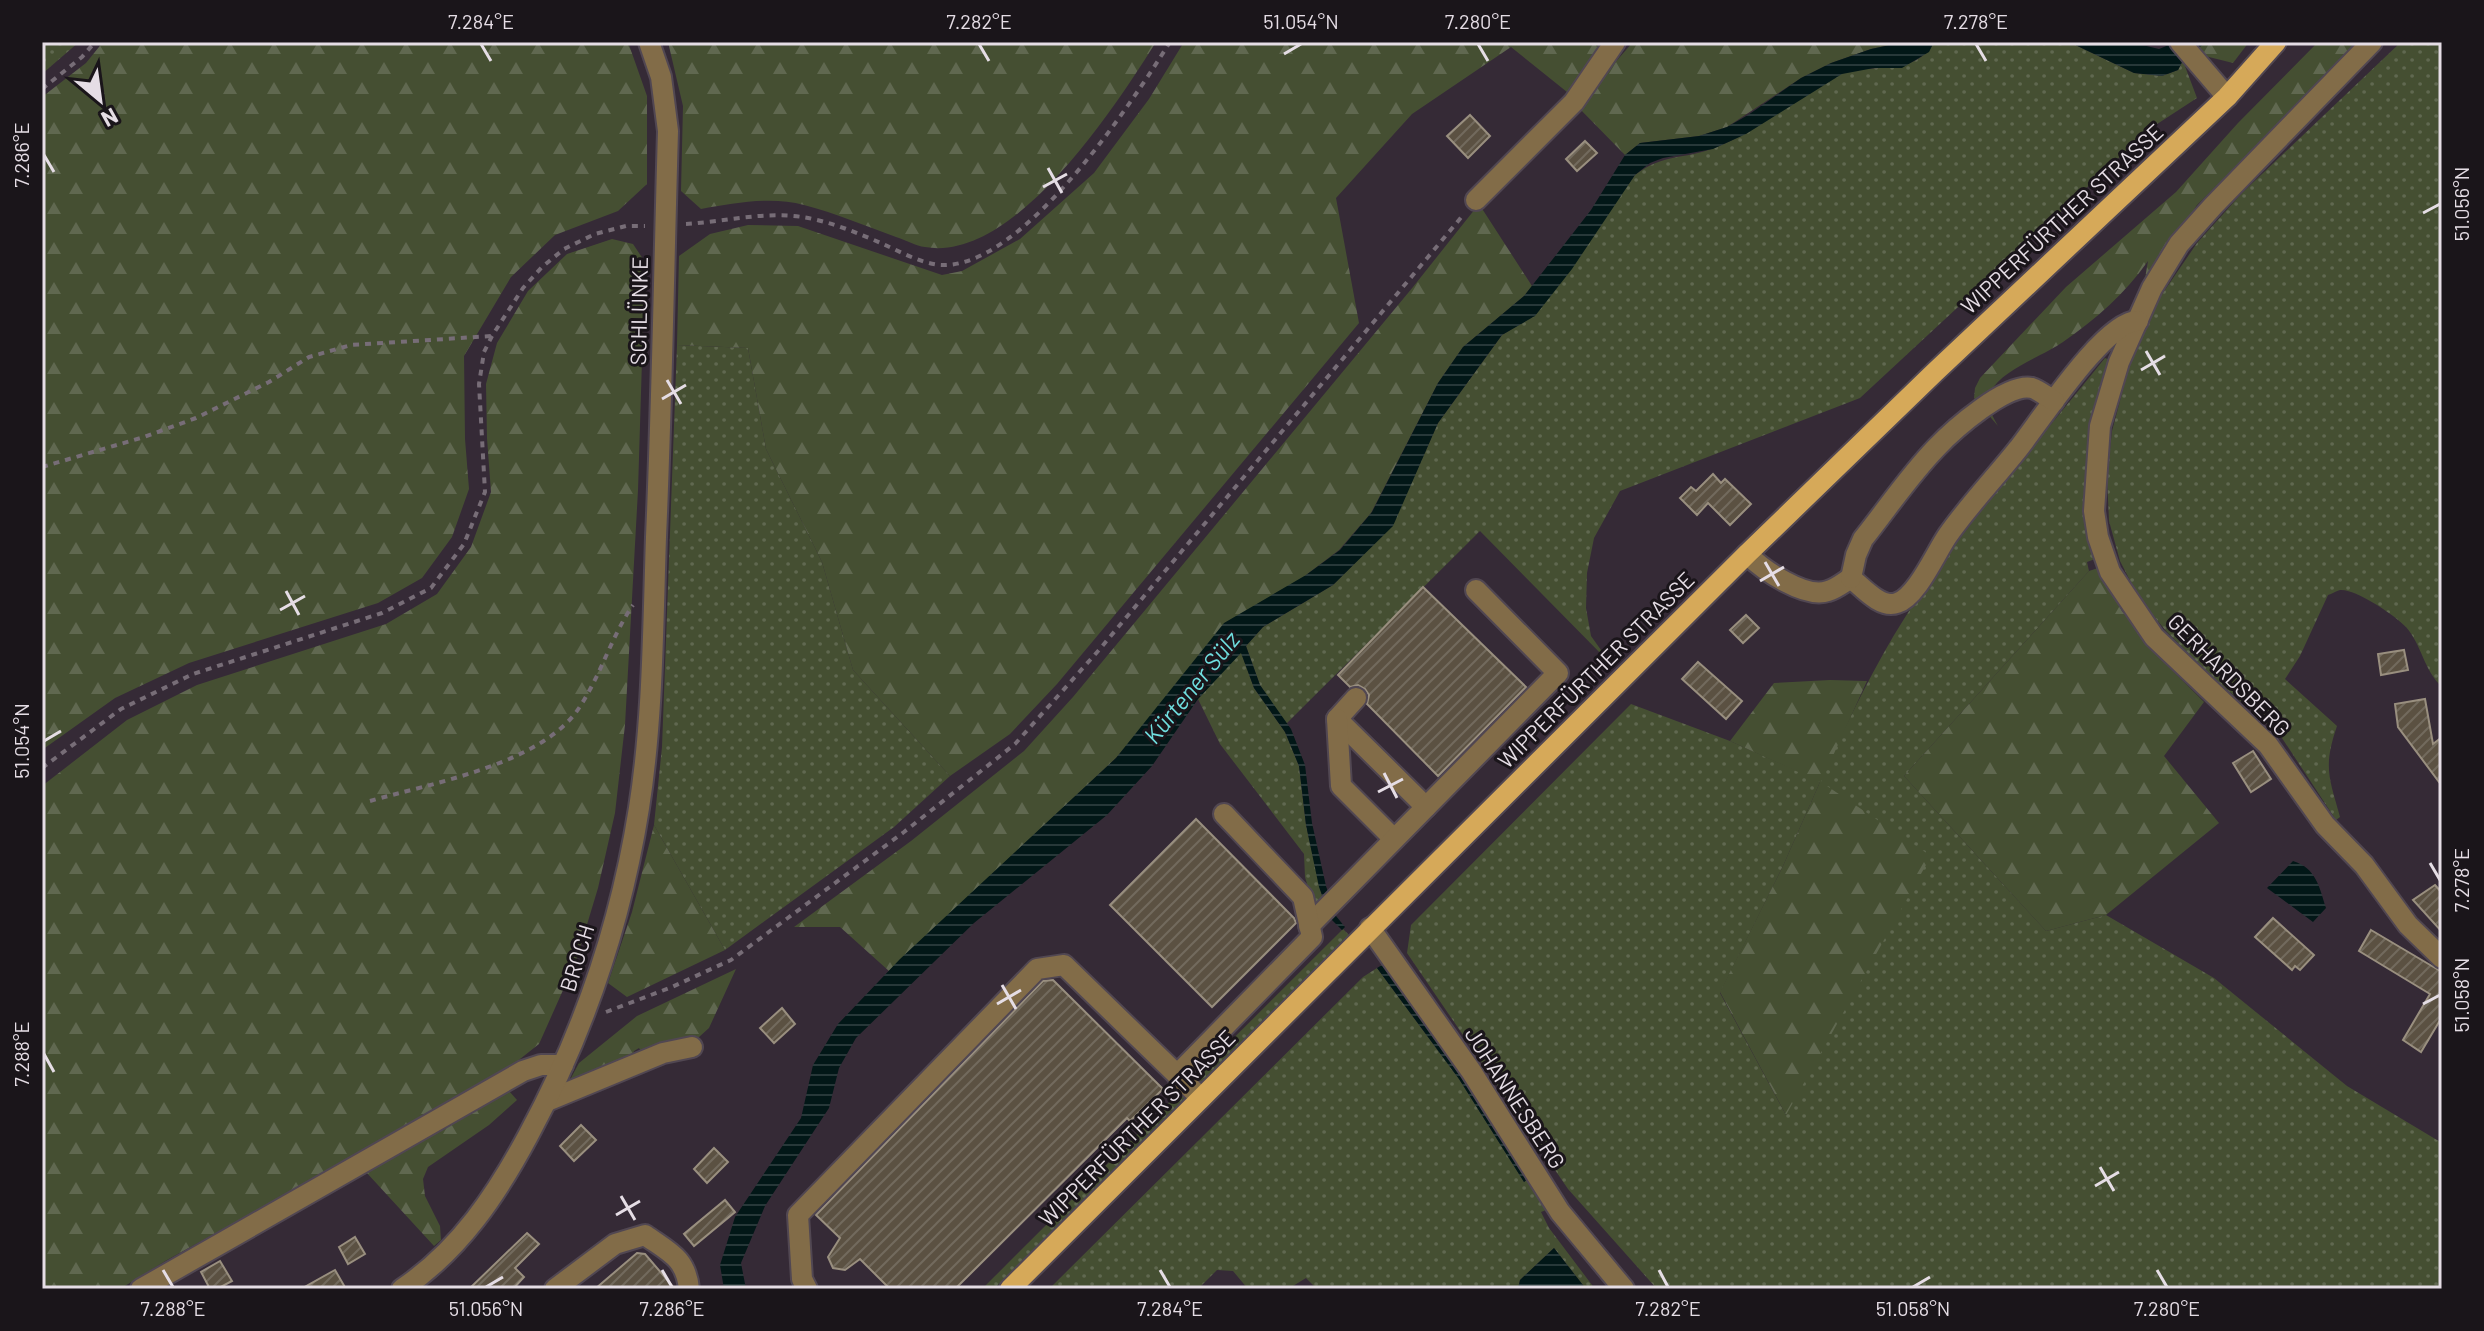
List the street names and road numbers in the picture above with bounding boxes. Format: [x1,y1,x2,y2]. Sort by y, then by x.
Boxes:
street label: WIPPERFÜRTHER STRASSE [1955,118,2168,319]
street label: SCHLÜNKE [624,256,652,366]
street label: WIPPERFÜRTHER STRASSE [1492,566,1699,773]
street label: GERHARDSBERG [2163,608,2296,741]
street label: BROCH [554,921,599,994]
street label: JOHANNESBERG [1460,1022,1571,1173]
street label: WIPPERFÜRTHER STRASSE [1033,1024,1240,1231]

